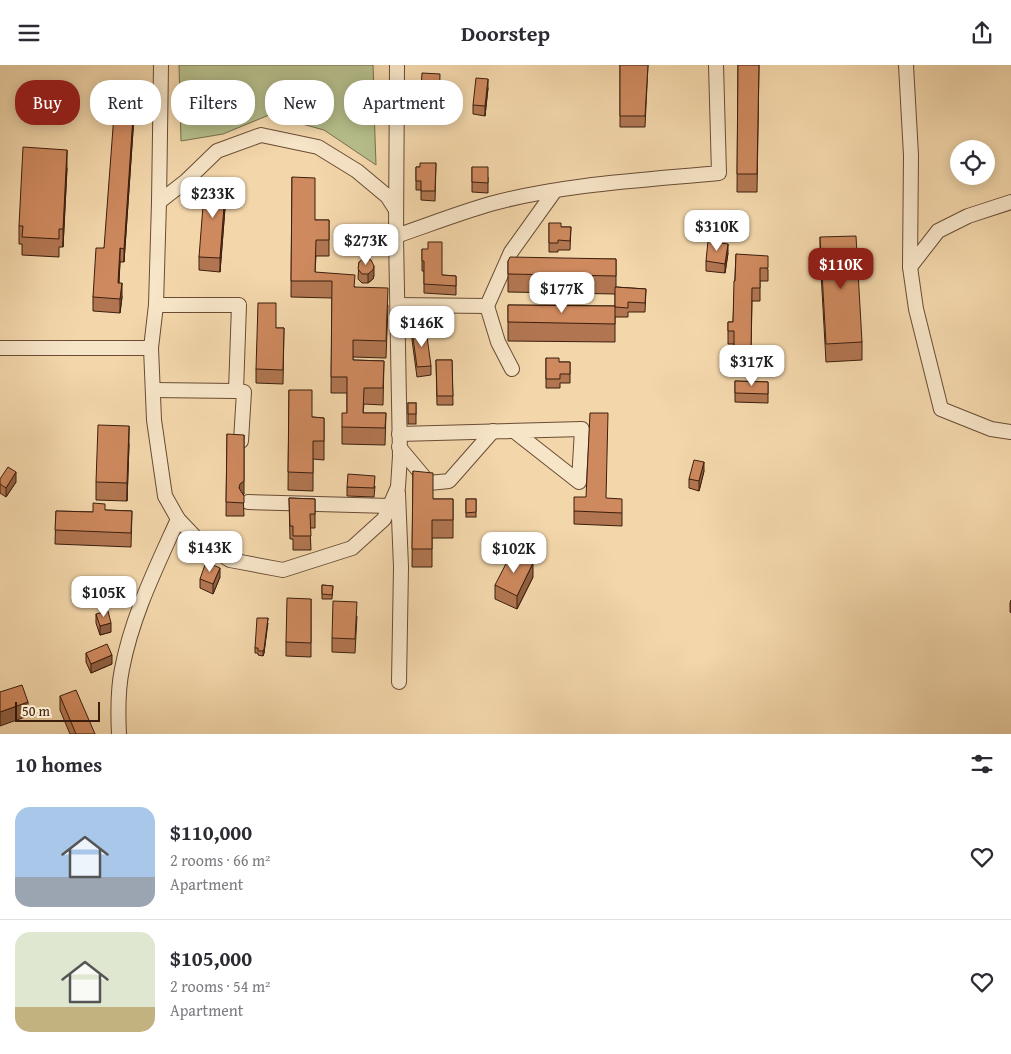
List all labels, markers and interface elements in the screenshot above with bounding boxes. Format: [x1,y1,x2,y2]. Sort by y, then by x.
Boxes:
text: Doorstep [461,17,550,49]
icon: menu [15,19,43,47]
icon: share [968,19,996,47]
chip: Buy [15,80,80,125]
chip: Rent [90,80,161,125]
chip: Filters [171,80,255,125]
chip: New [265,80,334,125]
chip: Apartment [344,80,463,125]
map controls [950,140,995,185]
button: locate [950,140,995,185]
pin: $233K [178,177,248,219]
text: $233K [191,181,235,205]
pin: $310K [682,209,752,252]
text: $310K [695,214,739,238]
pin: $273K [331,223,401,266]
text: $273K [344,228,388,252]
pin: $110K [806,247,876,290]
text: $110K [819,252,863,276]
pin: $177K [527,271,597,314]
text: $177K [540,276,584,300]
pin: $146K [387,305,457,348]
text: $146K [400,310,444,334]
pin: $317K [717,345,787,387]
text: $317K [730,349,774,373]
pin: $143K [175,531,245,573]
pin: $102K [479,531,549,574]
text: $143K [188,535,232,559]
text: $102K [492,536,536,560]
pin: $105K [69,575,139,618]
text: $105K [82,580,126,604]
scale bar [15,699,100,722]
text: 50 m [22,701,50,721]
text: 10 homes [15,749,102,780]
icon: filters [968,750,996,778]
text: $110,000 [170,817,252,848]
icon: home [55,827,115,887]
icon: heart [968,843,996,871]
text: 2 rooms · 66 m² [170,848,270,872]
text: Apartment [170,872,243,896]
text: $105,000 [170,943,252,974]
icon: home [55,952,115,1012]
icon: heart [968,968,996,996]
text: 2 rooms · 54 m² [170,974,270,998]
text: Apartment [170,998,243,1022]

